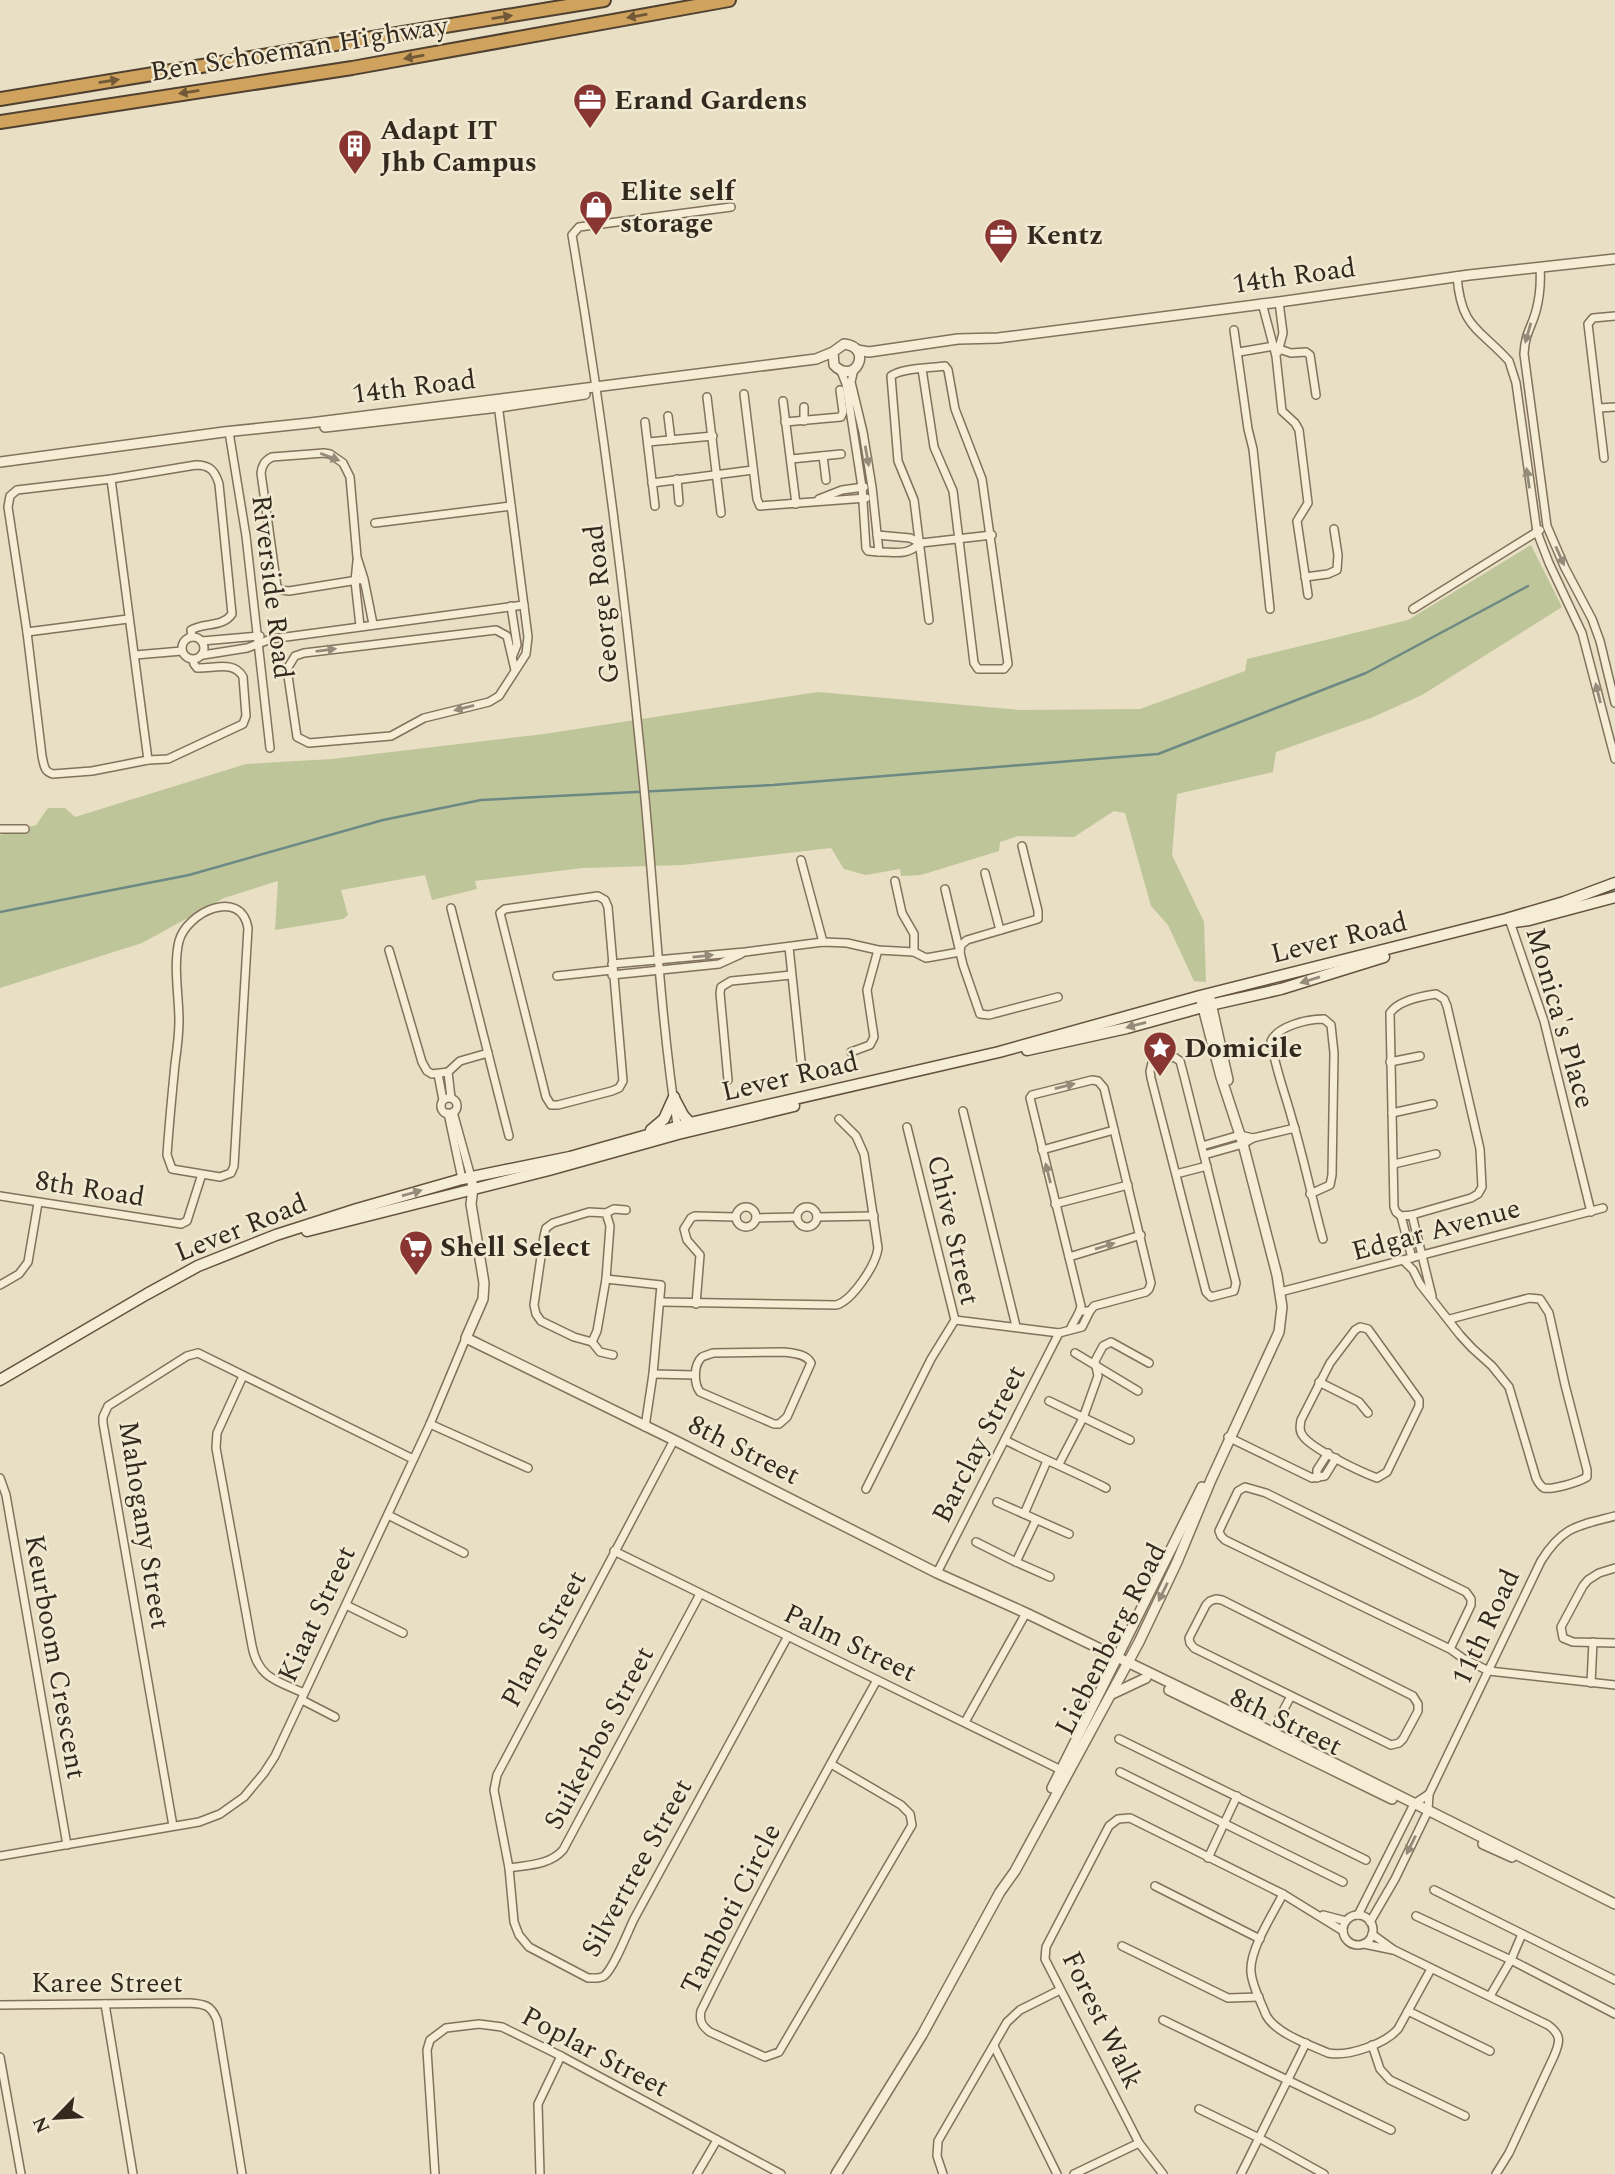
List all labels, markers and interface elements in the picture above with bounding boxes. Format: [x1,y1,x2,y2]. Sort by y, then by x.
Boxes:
street label: Ben Schoeman Highway [147,4,453,94]
one-way arrow [492,11,514,22]
one-way arrow [626,11,648,22]
one-way arrow [403,51,425,62]
one-way arrow [98,75,120,86]
place label: Erand Gardens [614,79,808,122]
office icon: Erand Gardens [571,81,609,130]
one-way arrow [178,87,200,98]
place label: Adapt IT Jhb Campus [380,109,537,184]
building icon: Adapt IT Jhb Campus [336,127,374,176]
place label: Elite self storage [620,170,736,245]
shop icon: Elite self storage [577,188,615,237]
place label: Kentz [1026,214,1103,257]
office icon: Kentz [982,216,1020,265]
street label: 14th Road [1229,246,1359,306]
one-way arrow [1523,322,1533,343]
street label: 14th Road [350,358,478,416]
one-way arrow [862,446,873,468]
one-way arrow [320,452,341,463]
one-way arrow [1522,467,1533,489]
street label: Riverside Road [239,492,305,682]
street label: George Road [572,522,632,686]
one-way arrow [1555,545,1566,566]
one-way arrow [315,645,337,656]
one-way arrow [1592,682,1603,704]
one-way arrow [453,703,475,714]
street label: Lever Road [1266,900,1412,976]
street label: Monica's Place [1514,922,1606,1114]
one-way arrow [692,950,714,961]
one-way arrow [1300,975,1321,985]
one-way arrow [1126,1021,1147,1031]
place label: Domicile [1184,1027,1302,1070]
place icon: Domicile [1141,1029,1179,1078]
street label: Lever Road [717,1040,863,1114]
one-way arrow [1054,1080,1076,1091]
street label: Chive Street [915,1151,991,1309]
street label: 8th Road [32,1159,148,1219]
one-way arrow [1042,1162,1053,1184]
street label: Lever Road [168,1182,314,1274]
street label: Edgar Avenue [1347,1187,1525,1273]
one-way arrow [402,1188,423,1198]
place label: Shell Select [440,1226,591,1269]
supermarket icon: Shell Select [397,1228,435,1277]
one-way arrow [1095,1240,1116,1251]
street label: Barclay Street [921,1357,1037,1531]
street label: 8th Street [680,1403,808,1497]
street label: Mahogany Street [106,1418,182,1632]
street label: Keurboom Crescent [12,1531,98,1783]
street label: Liebenberg Road [1044,1535,1178,1743]
street label: Kiaat Street [267,1539,367,1689]
street label: 11th Road [1440,1562,1532,1692]
street label: Plane Street [490,1563,598,1715]
one-way arrow [1157,1582,1168,1602]
street label: Palm Street [776,1592,924,1694]
street label: Suikerbos Street [532,1638,666,1838]
street label: 8th Street [1222,1676,1350,1768]
street label: Silvertree Street [570,1771,704,1965]
street label: Tamboti Circle [669,1816,793,2002]
one-way arrow [1406,1835,1417,1855]
street label: Forest Walk [1050,1944,1154,2096]
street label: Karee Street [31,1962,183,2005]
street label: Poplar Street [513,1995,677,2109]
north arrow [21,2083,91,2153]
text: N [26,2111,58,2138]

